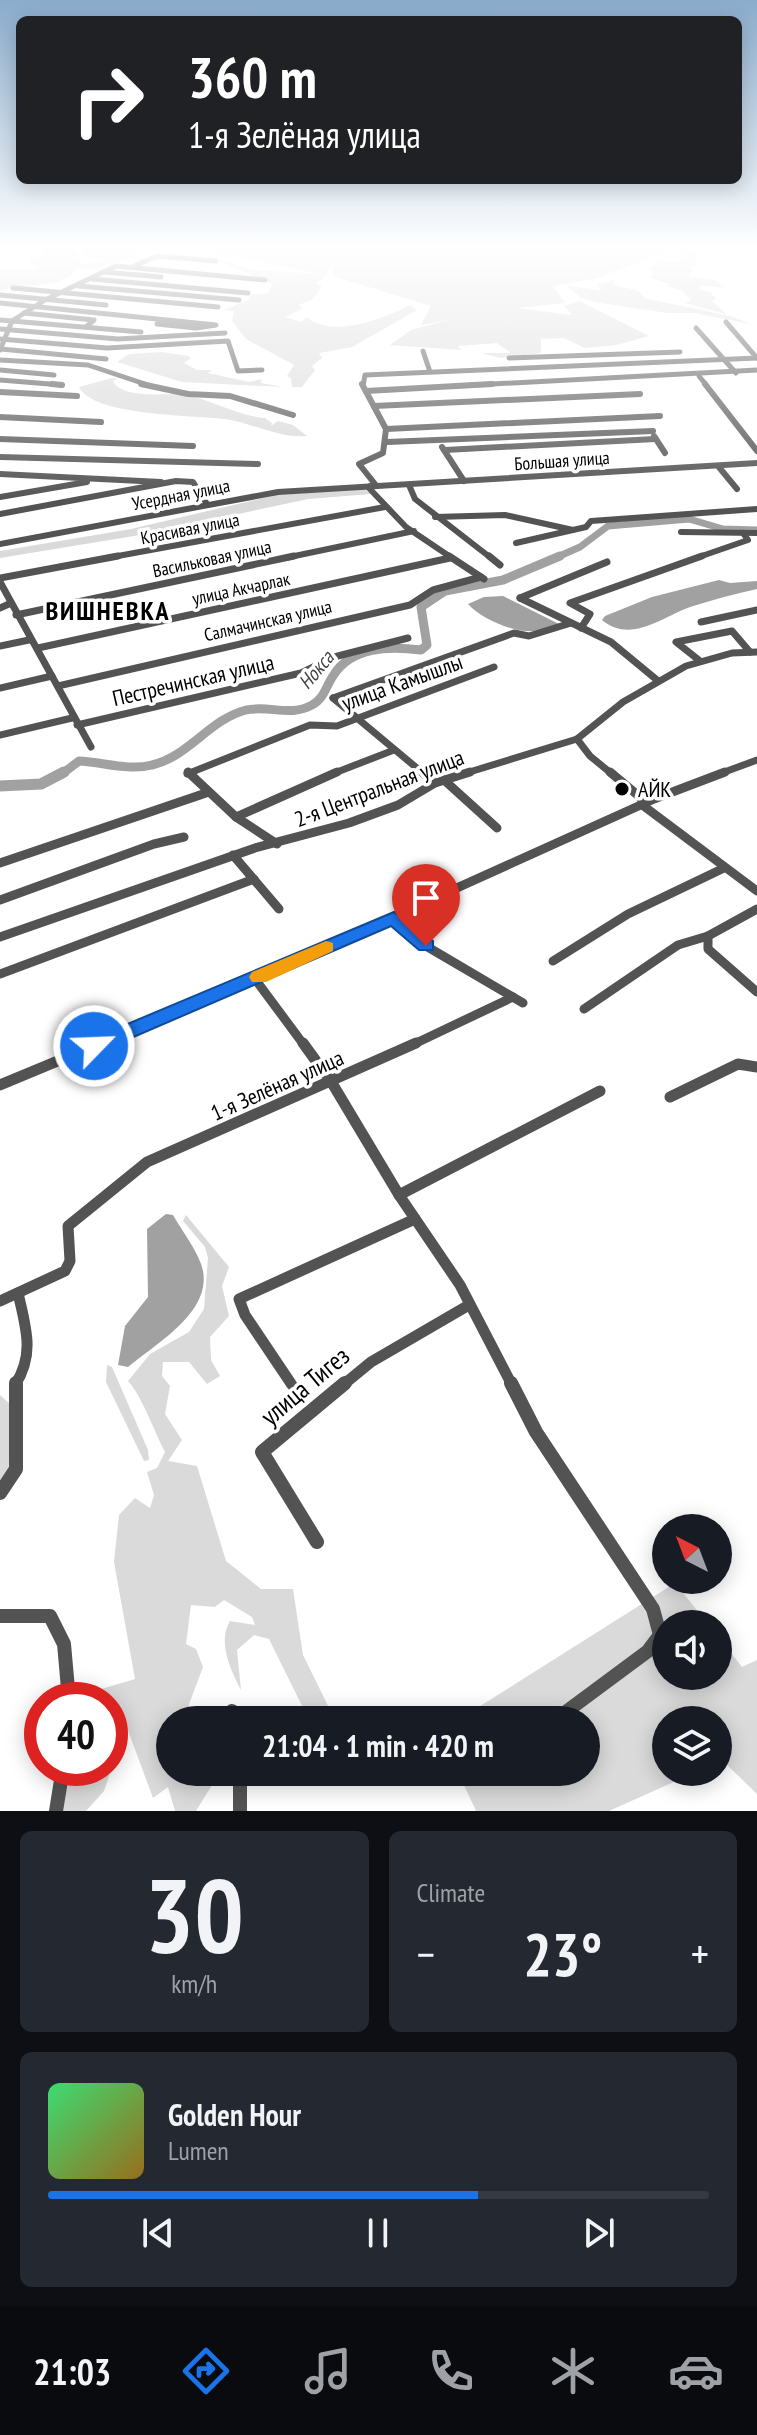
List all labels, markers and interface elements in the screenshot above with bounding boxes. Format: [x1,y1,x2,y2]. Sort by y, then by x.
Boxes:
text: 360 m [188,41,317,113]
icon: right [56,48,160,152]
text: 1-я Зелёная улица [188,111,421,158]
street label: Большая улица [514,446,610,475]
street label: Усердная улица [130,474,232,515]
street label: Красивая улица [138,508,241,549]
street label: Васильковая улица [150,535,273,582]
street label: улица Акчарлак [190,567,292,610]
district label: ВИШНЕВКА [45,594,171,627]
street label: Салмачинская улица [202,595,334,646]
water label: Нокса [293,645,340,694]
street label: улица Камышлы [338,647,466,717]
street label: Пестречинская улица [109,648,277,712]
street label: 2-я Центральная улица [290,743,468,833]
place label: АЙК [638,775,671,803]
marker: АЙК [613,780,631,798]
pin [392,864,460,946]
icon: arrive [404,876,448,920]
position arrow [52,1004,136,1088]
street label: 1-я Зелёная улица [206,1043,348,1127]
street label: улица Тигез [253,1339,356,1432]
north arrow [652,1514,732,1594]
map controls [652,1514,732,1786]
button: sound [652,1610,732,1690]
speed limit sign: 40 [24,1682,128,1786]
button: layers [652,1706,732,1786]
text: 21:04 · 1 min · 420 m [262,1726,494,1765]
text: 30 [145,1847,244,1982]
text: Climate [417,1876,485,1909]
text: 23° [523,1915,602,1993]
text: − [417,1925,435,1982]
text: + [691,1925,709,1982]
text: km/h [171,1967,217,2000]
text: Golden Hour [168,2095,301,2134]
text: Lumen [168,2134,229,2167]
icon: previous [136,2211,180,2255]
icon: pause [356,2211,400,2255]
icon: next [577,2211,621,2255]
icon: directions [178,2343,234,2399]
icon: music [300,2343,356,2399]
icon: phone [423,2343,479,2399]
icon: climate [545,2343,601,2399]
icon: car [668,2343,724,2399]
text: 21:03 [33,2348,111,2395]

